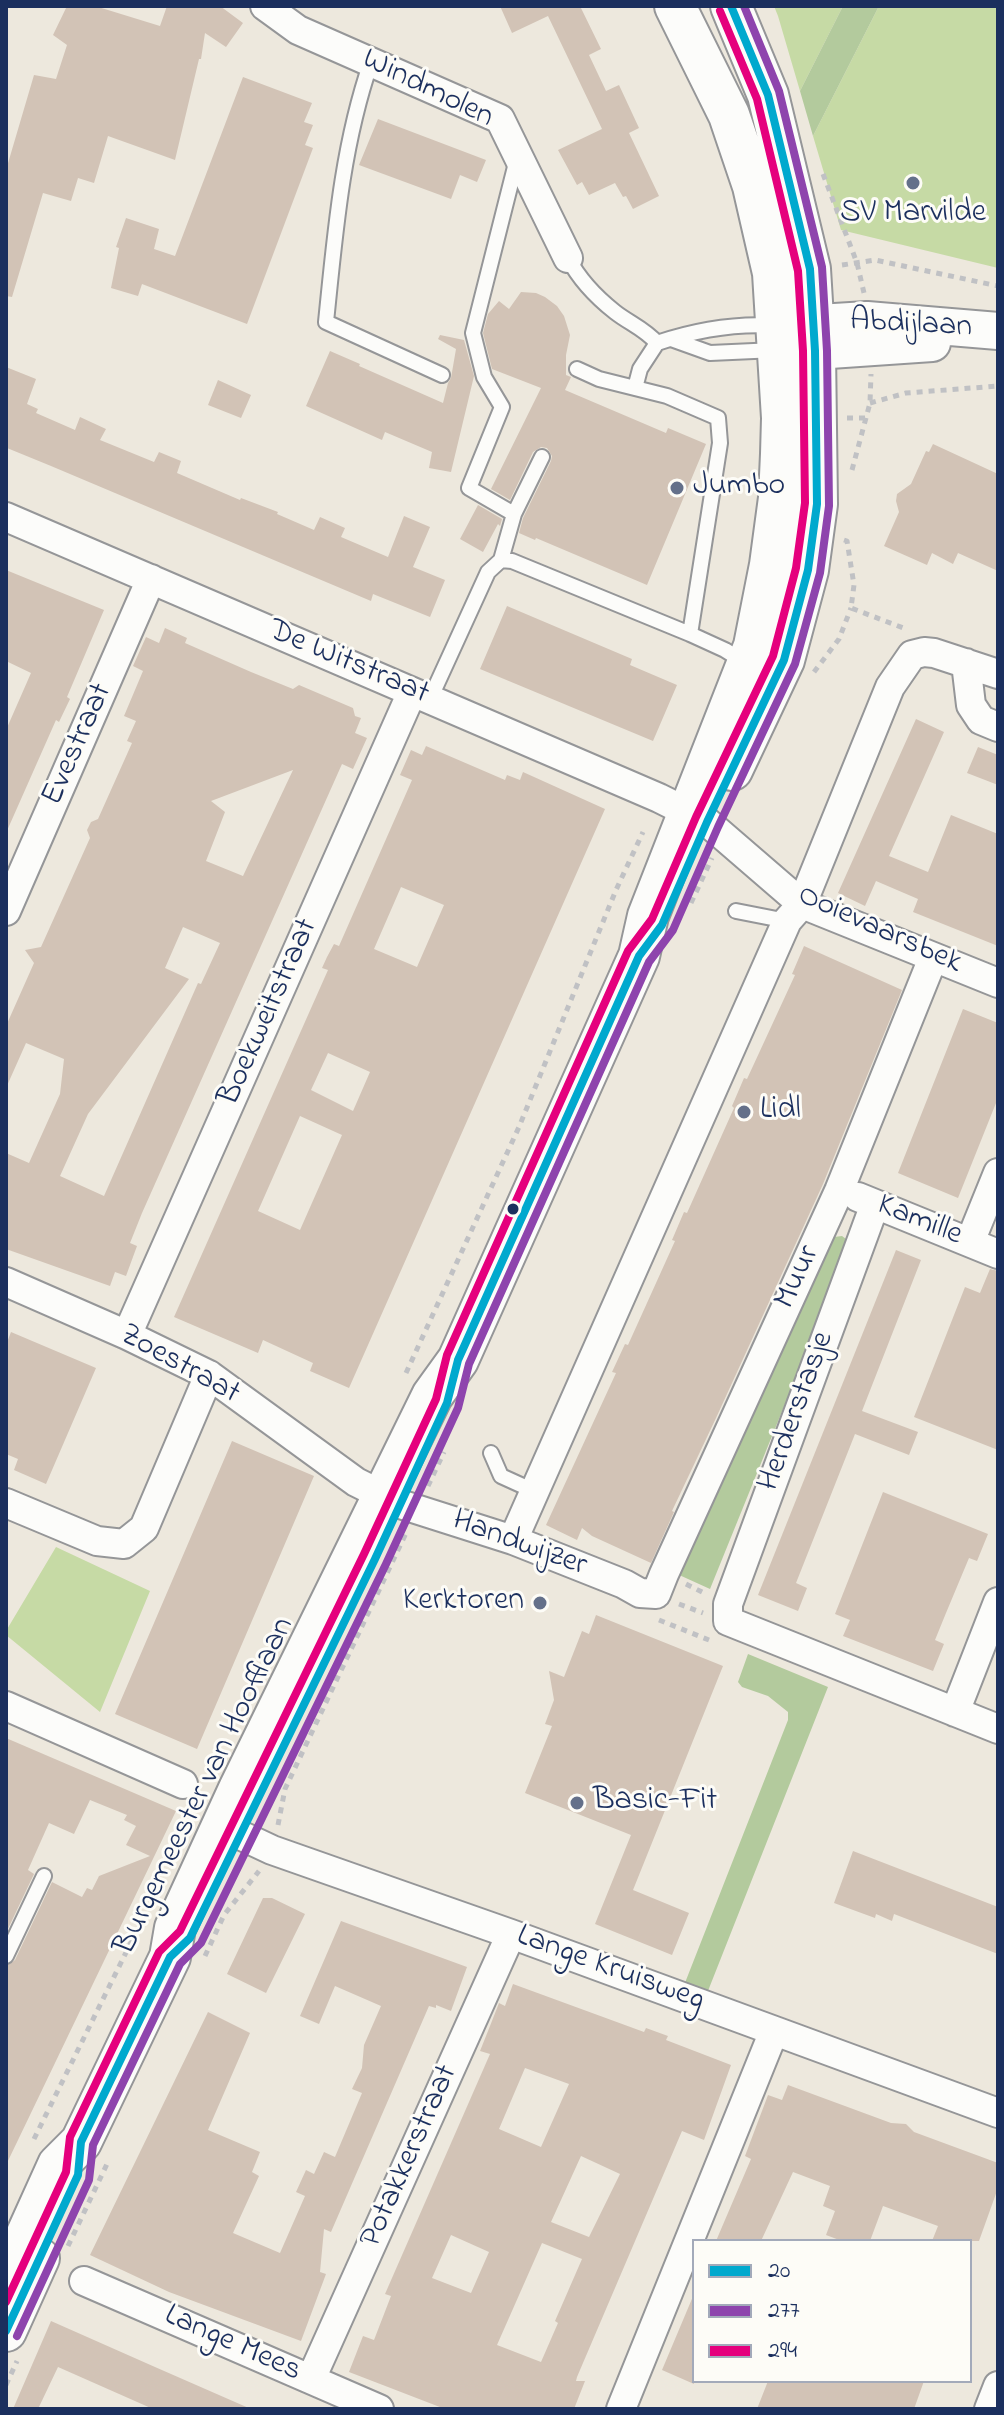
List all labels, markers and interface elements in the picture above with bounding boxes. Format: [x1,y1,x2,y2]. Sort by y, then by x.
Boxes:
street label: Windmolen [355,42,499,138]
marker: SV Marvilde [904,174,922,192]
place label: SV Marvilde [840,196,986,234]
street label: Abdijlaan [849,304,973,348]
place label: Jumbo [693,469,785,507]
marker: Jumbo [668,479,686,497]
street label: De Witstraat [262,613,434,715]
street label: Evestraat [35,678,123,812]
street label: Ooievaarsbek [791,878,967,984]
street label: Boekweitstraat [212,914,328,1112]
place label: Lidl [760,1093,801,1131]
marker: Lidl [735,1103,753,1121]
street label: Kamille [871,1188,967,1256]
unlabelled marker [505,1201,521,1217]
street label: Muur [768,1240,830,1316]
street label: Zoestraat [112,1317,246,1415]
street label: Herderstasje [751,1327,845,1497]
street label: Handwijzer [446,1503,592,1587]
place label: Kerktoren [403,1584,524,1622]
marker: Kerktoren [531,1594,549,1612]
street label: Burgemeester van Hoofflaan [107,1612,305,1962]
place label: Basic-Fit [593,1784,717,1822]
marker: Basic-Fit [568,1794,586,1812]
street label: Lange Kruisweg [511,1918,709,2022]
street label: Potakkerstraat [354,2060,468,2254]
legend [692,2239,972,2383]
text: 20 [768,2254,790,2289]
text: 277 [768,2294,800,2329]
street label: Lange Mees [157,2298,307,2392]
text: 294 [768,2334,797,2369]

